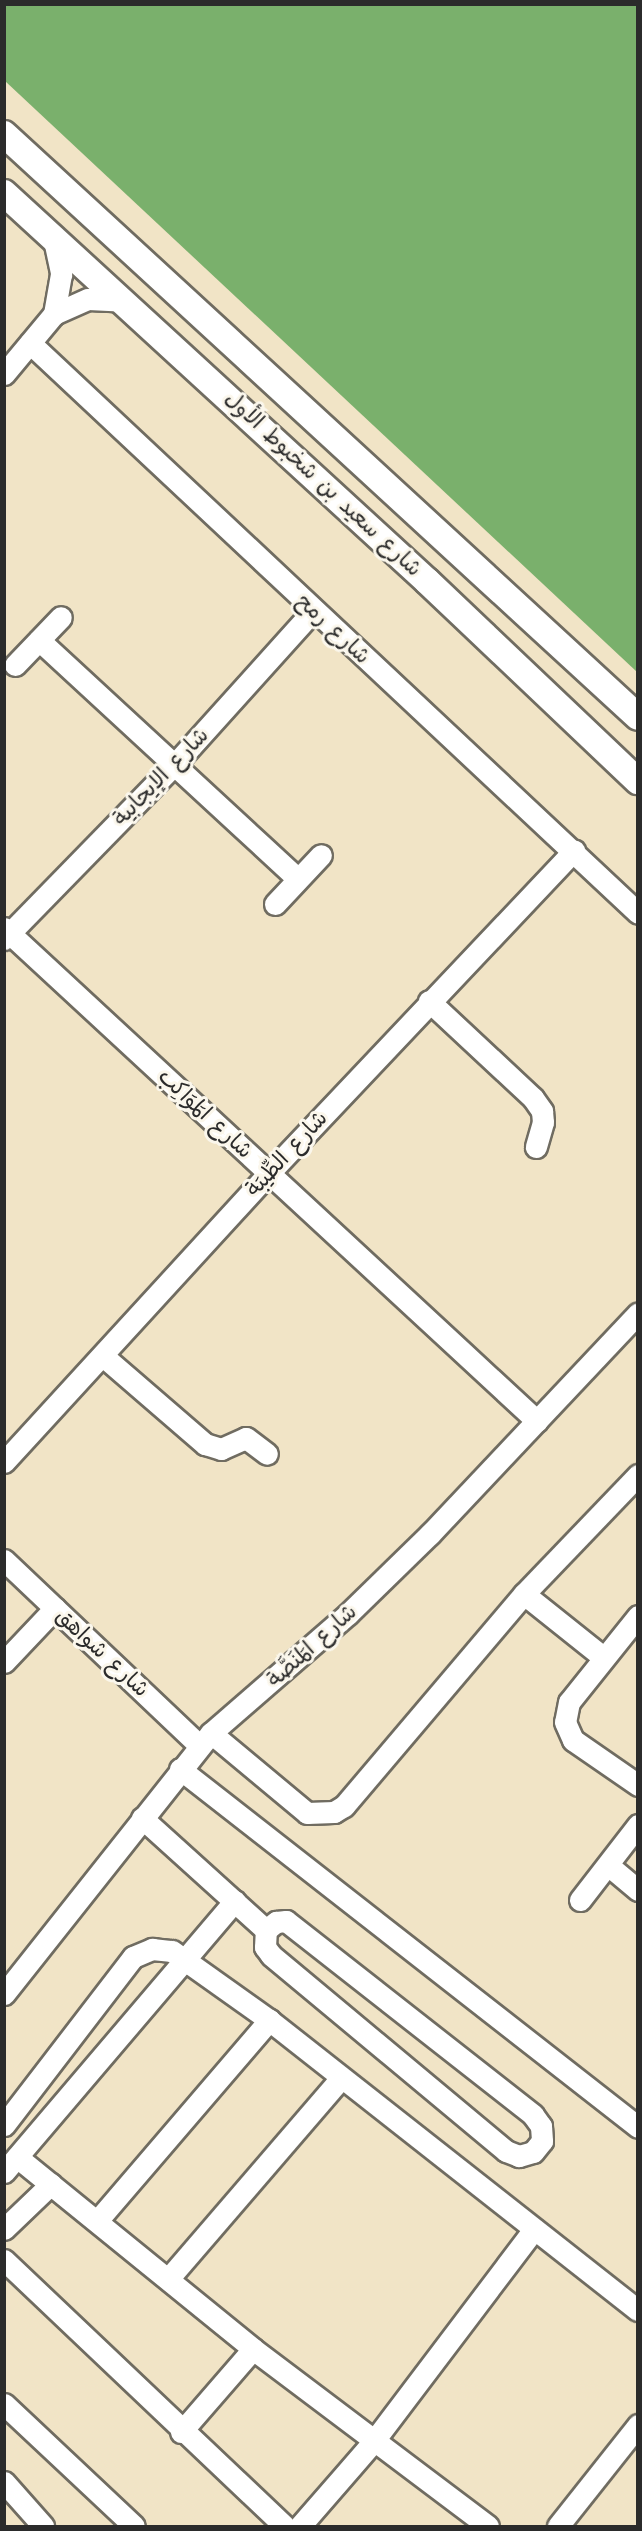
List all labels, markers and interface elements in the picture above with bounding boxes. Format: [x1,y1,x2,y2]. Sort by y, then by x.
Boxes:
street label: شارع سعيد بن شخبوط الأول [219,386,427,582]
street label: شارع رمح [291,588,375,670]
street label: شارع الإيجابية [108,722,214,832]
street label: شارع المَوَاكِب [152,1064,258,1164]
street label: شارع الطِّيبَة [241,1106,333,1202]
street label: شارع المَنَصَّة [262,1599,362,1693]
street label: شارع شواهق [50,1603,154,1703]

